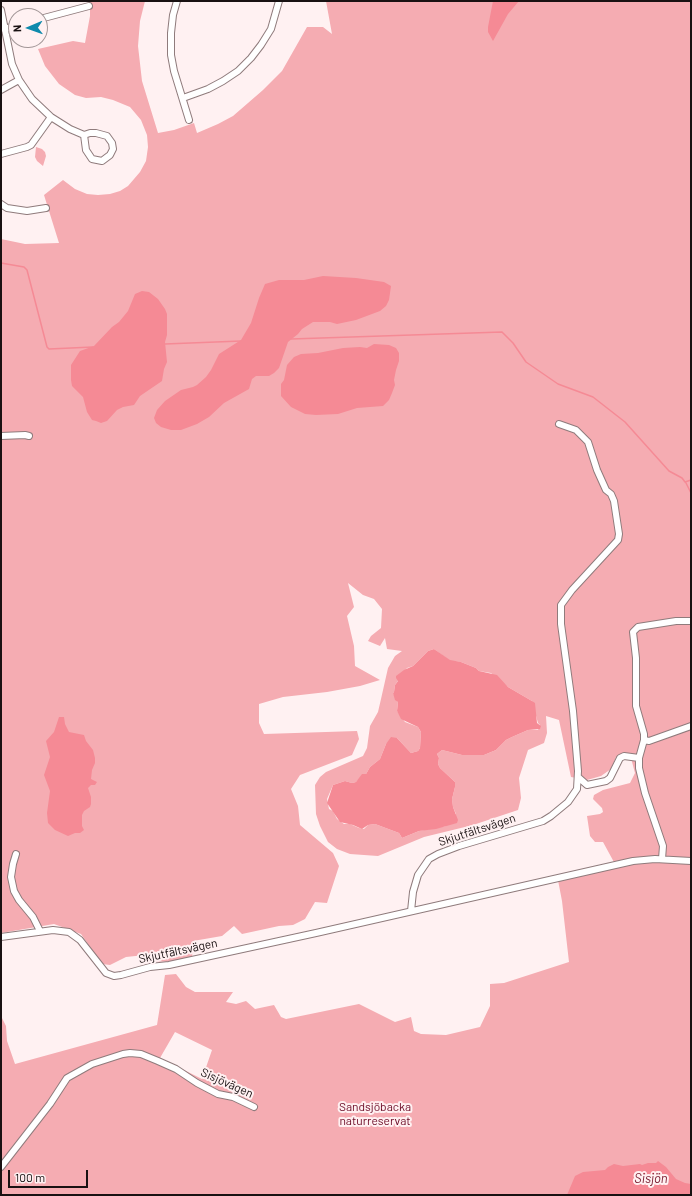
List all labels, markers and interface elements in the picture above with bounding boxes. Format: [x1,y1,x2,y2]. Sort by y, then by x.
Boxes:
north arrow [8,8,48,48]
text: N [10,25,23,32]
street label: Skjutfältsvägen [437,811,517,849]
street label: Skjutfältsvägen [137,936,219,966]
street label: Sisjövägen [199,1065,255,1101]
park label: Sandsjöbacka naturreservat [339,1100,411,1128]
scale bar [10,1162,90,1188]
text: 100 m [15,1170,45,1184]
water label: Sisjön [634,1171,668,1187]

